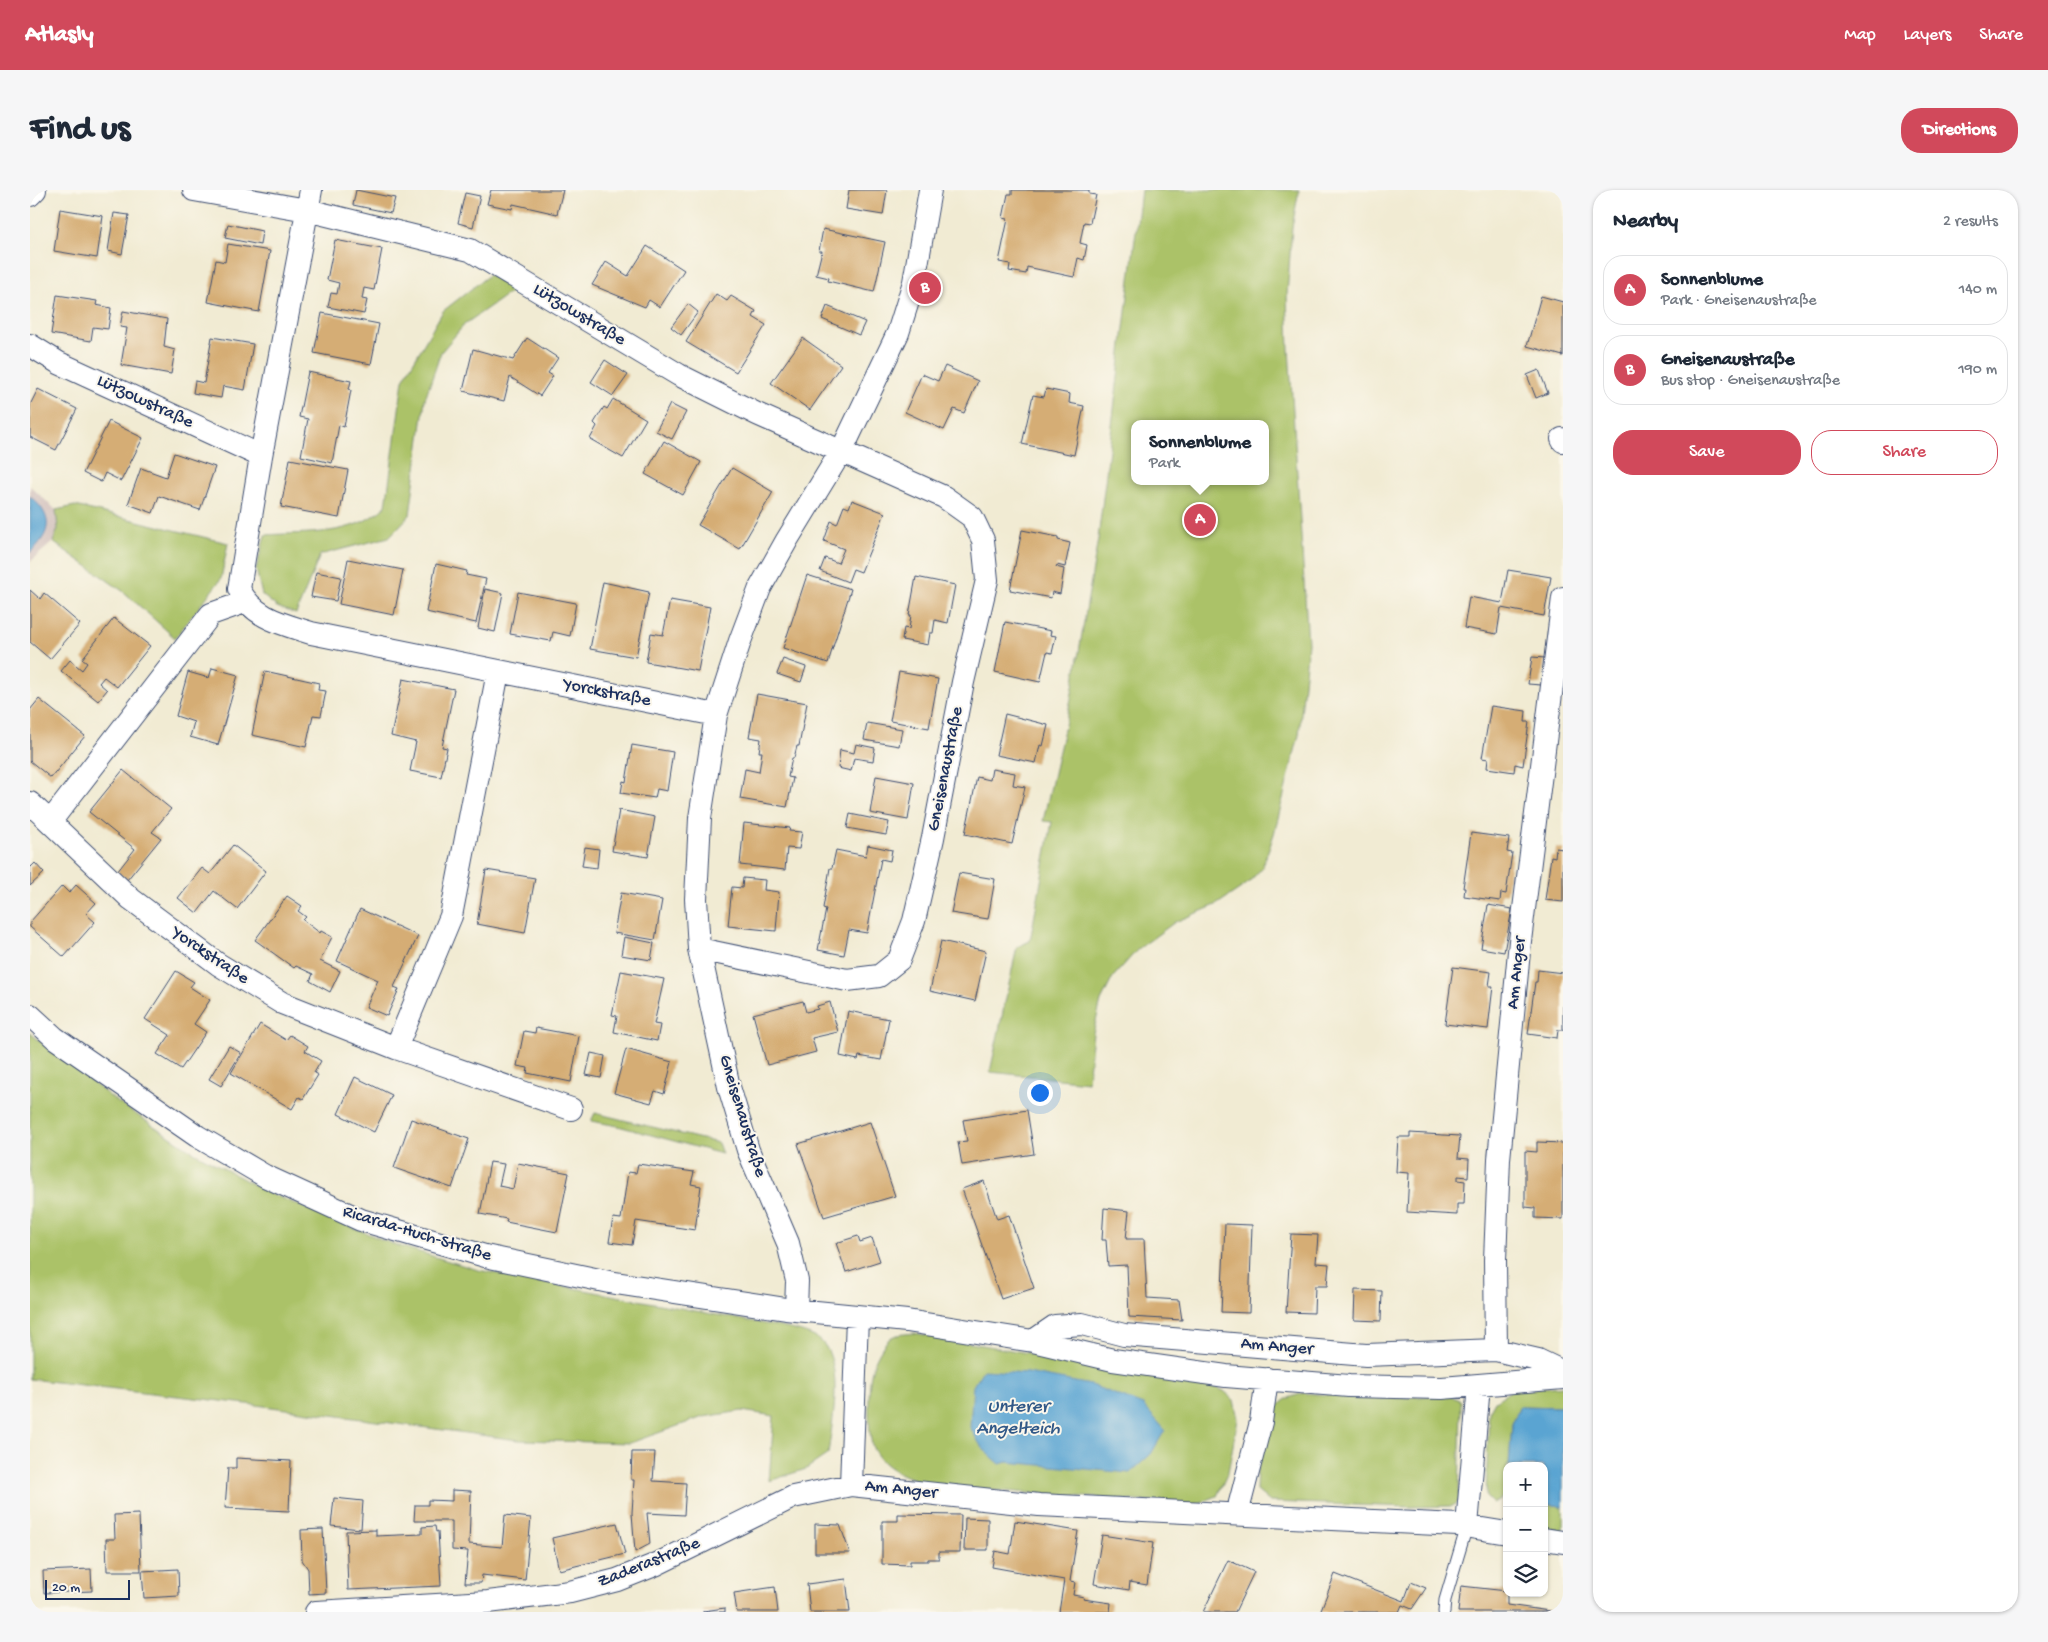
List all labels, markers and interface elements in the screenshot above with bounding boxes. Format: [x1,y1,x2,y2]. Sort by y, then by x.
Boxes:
text: Atlasly [25,21,94,50]
text: Map [1844,25,1876,46]
text: Layers [1904,25,1951,46]
text: Share [1979,25,2023,46]
button: Directions [1901,108,2018,153]
text: Find us [30,110,130,151]
text: Nearby [1613,210,1678,235]
text: 2 results [1943,213,1998,232]
pin: B [909,269,941,307]
text: Sonnenblume [1661,269,1763,292]
street label: Lützowstraße [529,279,630,351]
text: A [1625,281,1635,300]
text: 140 m [1959,281,1997,300]
text: Park · Gneisenaustraße [1661,292,1817,311]
text: Gneisenaustraße [1661,349,1795,372]
text: B [1626,361,1634,380]
text: 190 m [1958,361,1997,380]
street label: Lützowstraße [93,370,197,434]
text: Bus stop · Gneisenaustraße [1661,372,1840,391]
popup [1131,420,1269,485]
button: Save [1613,430,1801,475]
button: Share [1811,430,1998,475]
text: Sonnenblume [1149,432,1251,455]
text: Park [1149,455,1180,474]
pin: A [1184,501,1216,539]
street label: Yorckstraße [559,674,653,712]
street label: Gneisenaustraße [924,704,969,833]
street label: Yorckstraße [166,921,253,990]
street label: Am Anger [1503,934,1531,1010]
street label: Gneisenaustraße [713,1052,771,1180]
your location [1027,1080,1053,1106]
street label: Ricarda-Huch-Straße [340,1201,495,1267]
street label: Am Anger [1240,1333,1316,1361]
water label: Unterer Angelteich [976,1396,1060,1441]
map controls [1503,1462,1548,1597]
button: + [1503,1462,1548,1507]
street label: Am Anger [864,1476,940,1504]
button: − [1503,1507,1548,1552]
street label: Zaderastraße [595,1533,704,1593]
button: layers [1503,1552,1548,1597]
scale bar [45,1577,130,1600]
text: 20 m [52,1580,80,1597]

